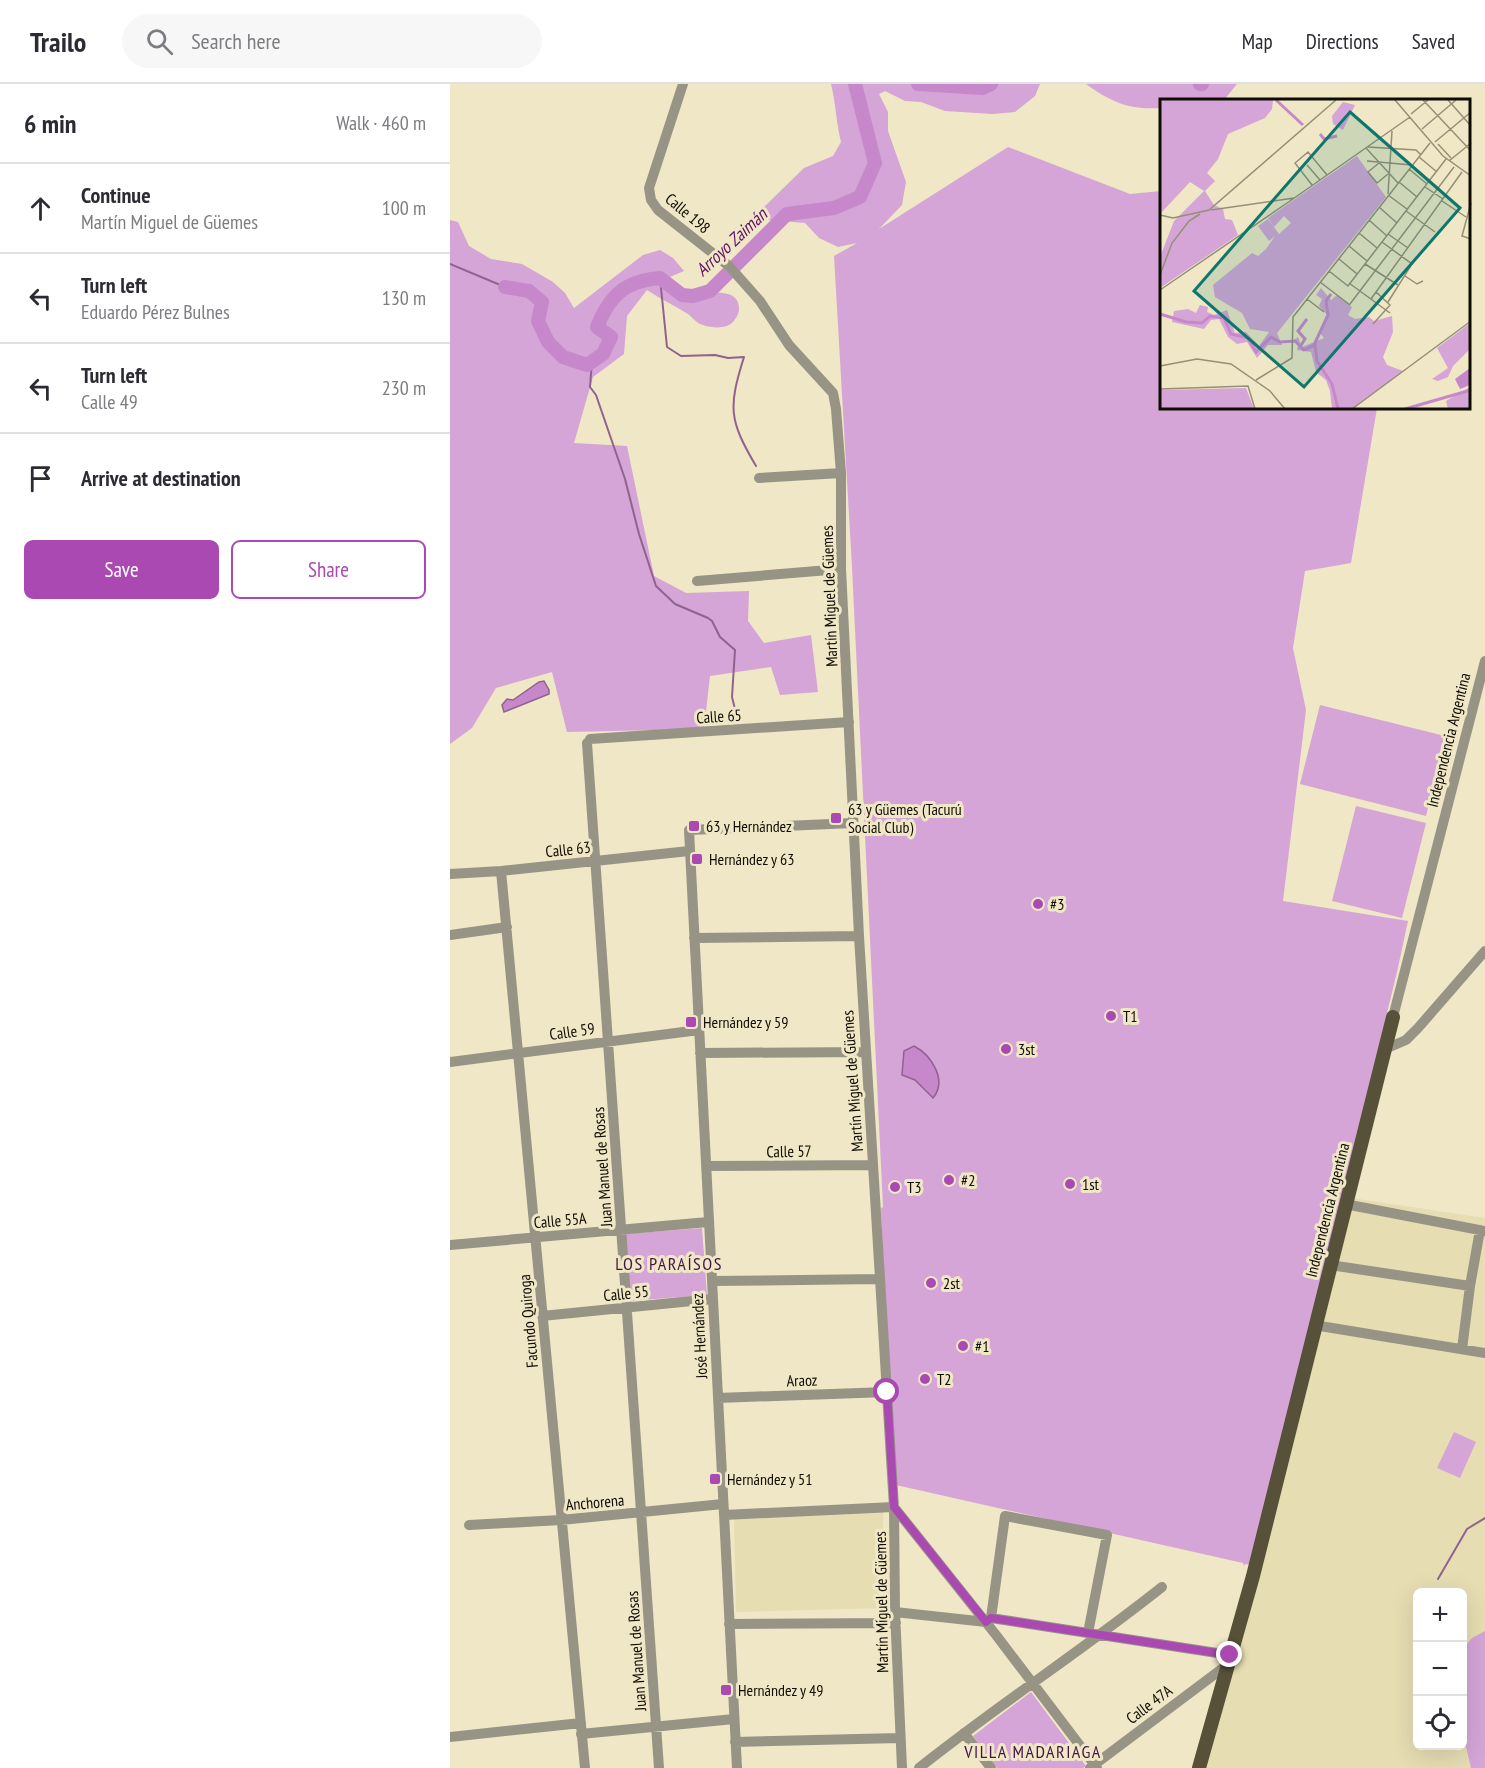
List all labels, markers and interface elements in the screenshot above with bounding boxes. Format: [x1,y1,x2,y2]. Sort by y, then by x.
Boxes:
search box [122,14,542,68]
text: Trailo [30,23,86,60]
icon: search [143,25,176,58]
text: Search here [191,27,281,55]
text: Map [1242,28,1273,55]
text: Directions [1306,28,1379,55]
text: Saved [1412,28,1455,55]
inset map [1160,99,1470,410]
text: 6 min [24,107,77,140]
text: Walk · 460 m [336,110,426,136]
text: Continue [81,181,151,209]
street label: Calle 198 [661,188,715,238]
icon: ahead [24,192,57,225]
text: 100 m [382,195,426,221]
water label: Arroyo Zaimán [690,202,772,281]
text: Martín Miguel de Güemes [81,209,258,235]
text: Turn left [81,271,147,299]
icon: left [24,282,57,315]
text: 130 m [382,285,426,311]
text: Eduardo Pérez Bulnes [81,299,230,325]
text: Turn left [81,361,147,389]
icon: left [24,372,57,405]
text: 230 m [382,375,426,401]
text: Calle 49 [81,389,138,415]
icon: arrive [24,462,57,495]
text: Arrive at destination [81,464,241,492]
street label: Martín Miguel de Güemes [817,525,841,667]
button: Save [24,540,219,599]
button: Share [231,540,426,599]
street label: Independencia Argentina [1422,671,1474,809]
street label: Calle 65 [696,704,742,728]
place label: 63 y Güemes (Tacurú Social Club) [848,799,962,837]
marker: 63 y Güemes (Tacurú Social Club) [829,811,843,825]
place label: 63 y Hernández [706,816,792,836]
marker: 63 y Hernández [687,819,701,833]
street label: Calle 63 [544,837,592,861]
place label: Hernández y 63 [709,849,794,869]
marker: Hernández y 63 [690,852,704,866]
place label: #3 [1050,894,1064,914]
marker: #3 [1031,897,1045,911]
place label: T1 [1123,1006,1137,1026]
marker: T1 [1104,1009,1118,1023]
street label: Martín Miguel de Güemes [837,1010,867,1152]
place label: Hernández y 59 [703,1012,788,1032]
marker: Hernández y 59 [684,1015,698,1029]
street label: Calle 59 [548,1018,596,1044]
place label: 3st [1018,1039,1036,1059]
marker: 3st [999,1042,1013,1056]
street label: Juan Manuel de Rosas [588,1106,616,1229]
street label: Calle 57 [766,1141,812,1161]
street label: Independencia Argentina [1301,1141,1353,1279]
place label: #2 [961,1170,975,1190]
marker: #2 [942,1173,956,1187]
place label: 1st [1082,1174,1100,1194]
place label: T3 [907,1177,921,1197]
marker: 1st [1063,1177,1077,1191]
marker: T3 [888,1180,902,1194]
street label: Calle 55A [533,1208,588,1232]
district label: LOS PARAÍSOS [615,1252,723,1275]
street label: Facundo Quiroga [514,1273,542,1369]
place label: 2st [943,1273,961,1293]
marker: 2st [924,1276,938,1290]
street label: Calle 55 [602,1281,650,1305]
street label: José Hernández [687,1293,711,1380]
place label: #1 [975,1336,989,1356]
marker: #1 [956,1339,970,1353]
street label: Araoz [786,1369,818,1391]
place label: T2 [937,1369,951,1389]
marker: T2 [918,1372,932,1386]
route start [873,1378,899,1404]
place label: Hernández y 51 [727,1469,812,1489]
marker: Hernández y 51 [708,1472,722,1486]
street label: Anchorena [565,1489,625,1515]
street label: Martín Miguel de Güemes [870,1531,892,1673]
map controls [1413,1588,1467,1750]
button: + [1413,1588,1467,1642]
street label: Juan Manuel de Rosas [622,1590,650,1713]
route end [1216,1641,1242,1667]
button: − [1413,1642,1467,1696]
place label: Hernández y 49 [738,1680,823,1700]
street label: Calle 47A [1122,1680,1176,1728]
marker: Hernández y 49 [719,1683,733,1697]
button: locate [1413,1696,1467,1750]
district label: VILLA MADARIAGA [963,1740,1102,1763]

